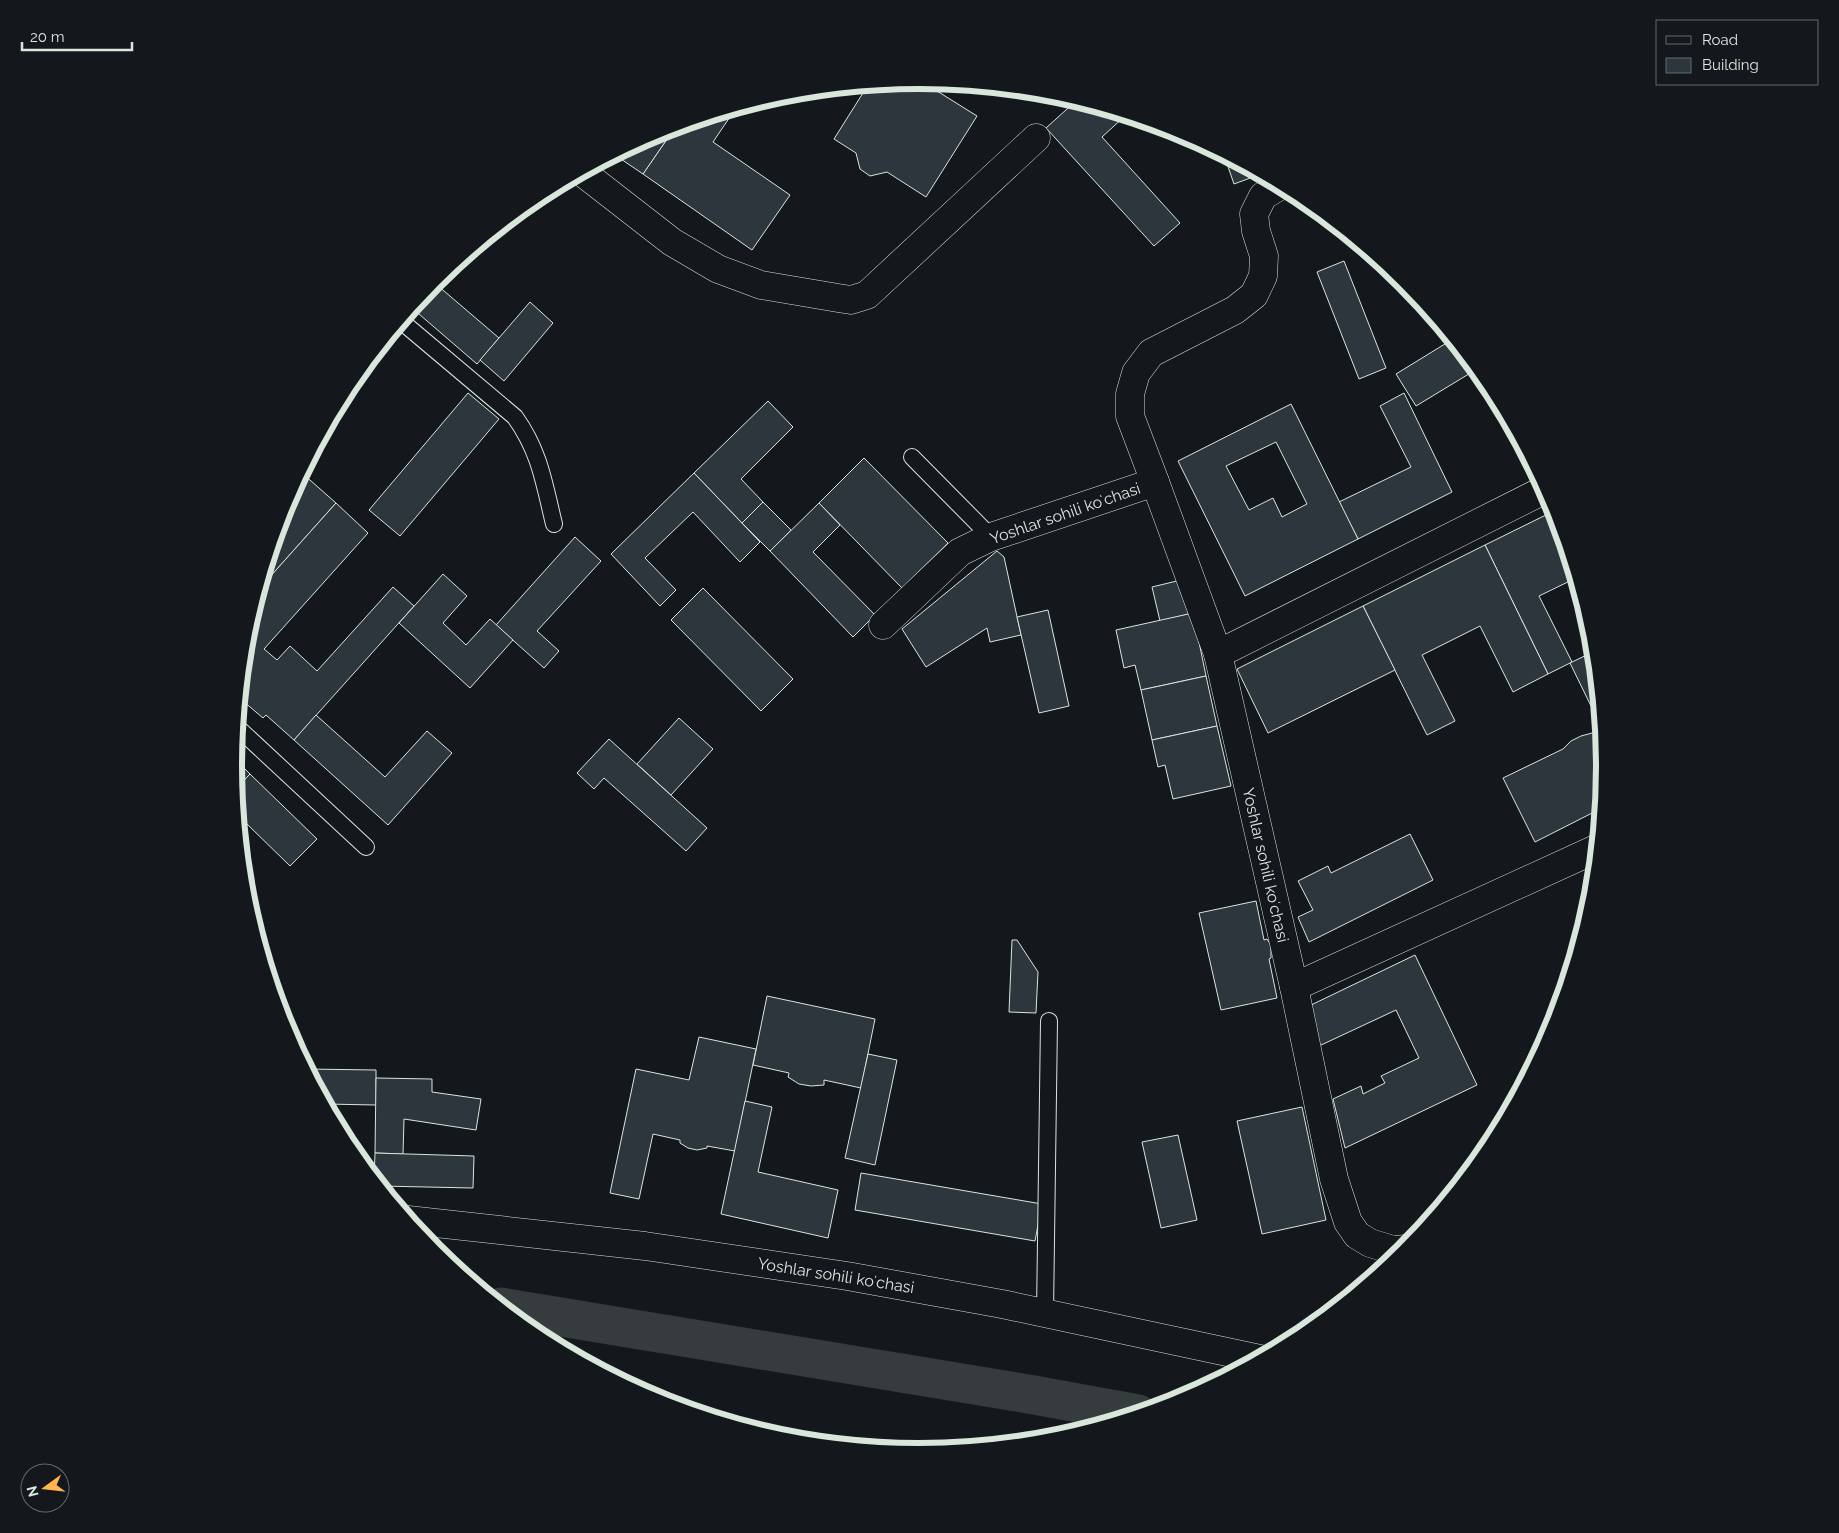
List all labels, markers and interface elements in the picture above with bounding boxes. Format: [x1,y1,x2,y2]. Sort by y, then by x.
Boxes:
scale bar [22,20,132,52]
legend [1656,20,1819,85]
text: 20 m [30,28,65,46]
text: Road [1702,31,1738,49]
text: Building [1702,56,1759,74]
street label: Yoshlar sohili koʻchasi [987,479,1143,548]
street label: Yoshlar sohili koʻchasi [1238,786,1293,944]
street label: Yoshlar sohili koʻchasi [756,1254,915,1297]
north arrow [20,1463,70,1513]
text: N [23,1484,42,1499]

